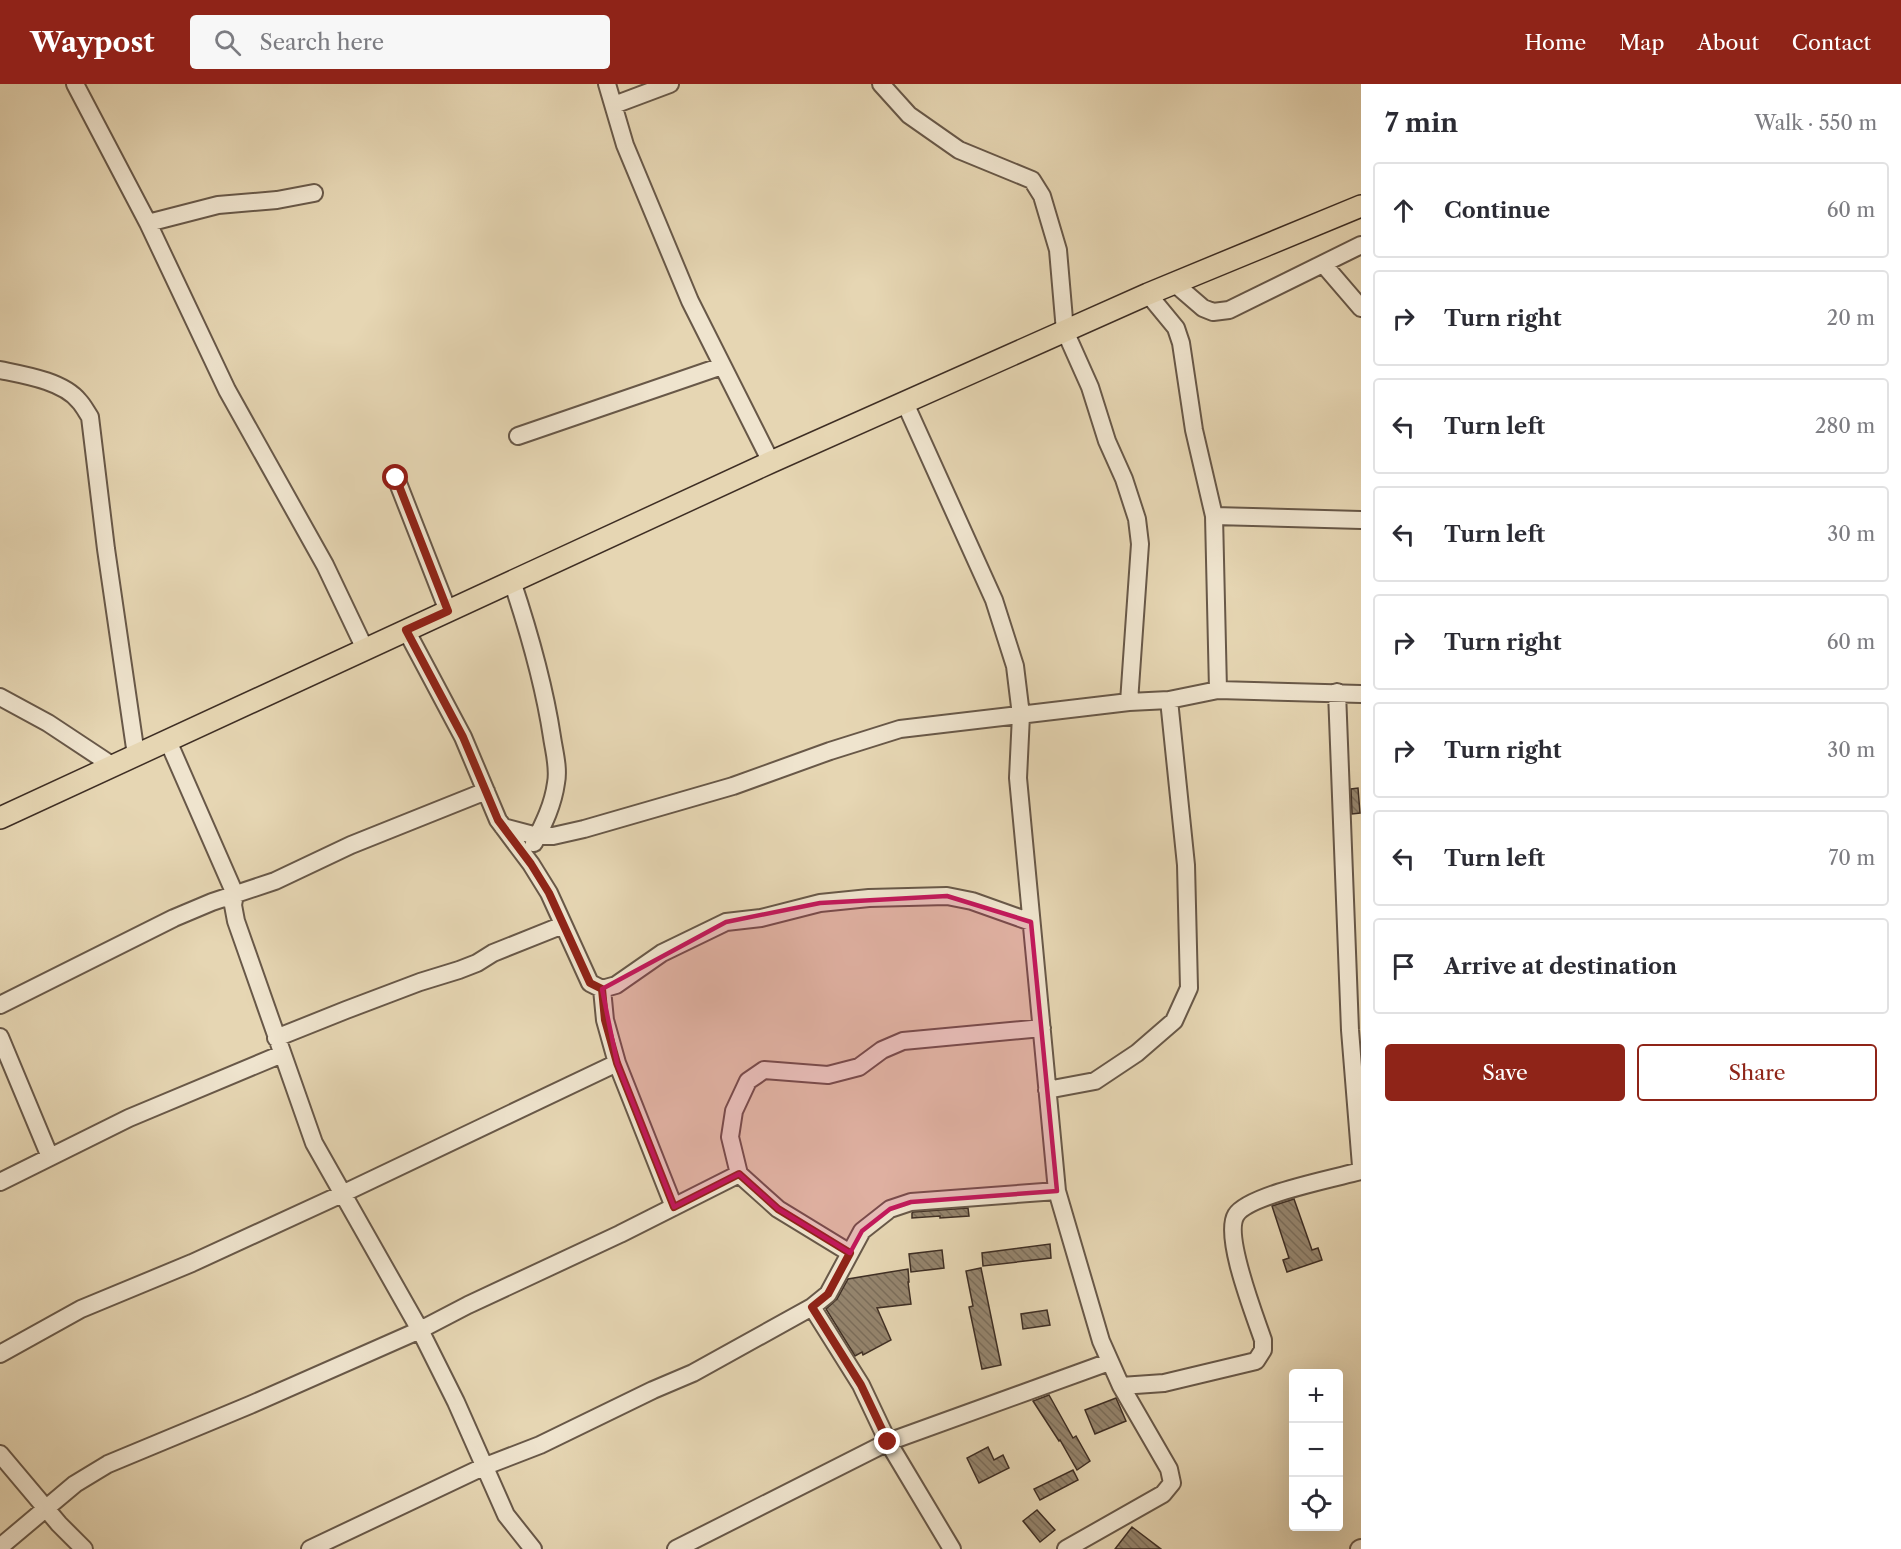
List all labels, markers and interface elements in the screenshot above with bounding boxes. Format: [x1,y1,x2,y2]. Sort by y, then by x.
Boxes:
search box [190,15,610,69]
text: Waypost [30,25,154,59]
icon: search [211,26,244,59]
text: Search here [259,29,384,56]
text: Home [1525,30,1586,55]
text: Map [1619,30,1664,55]
text: About [1697,30,1759,55]
text: Contact [1792,30,1871,55]
text: 7 min [1385,107,1458,139]
text: Walk · 550 m [1755,111,1877,135]
icon: ahead [1387,194,1420,227]
text: Continue [1444,197,1550,224]
text: 60 m [1827,198,1875,222]
icon: right [1387,302,1420,335]
text: Turn right [1444,305,1562,332]
text: 20 m [1827,306,1875,330]
icon: left [1387,410,1420,443]
text: Turn left [1444,413,1545,440]
text: 280 m [1815,414,1875,438]
route start [382,464,408,490]
icon: left [1387,518,1420,551]
text: Turn left [1444,521,1545,548]
text: 30 m [1827,522,1875,546]
icon: right [1387,626,1420,659]
text: Turn right [1444,629,1562,656]
text: 60 m [1827,630,1875,654]
icon: right [1387,734,1420,767]
text: Turn right [1444,737,1562,764]
text: 30 m [1827,738,1875,762]
icon: left [1387,842,1420,875]
text: Turn left [1444,845,1545,872]
text: 70 m [1829,846,1875,870]
icon: arrive [1387,950,1420,983]
text: Arrive at destination [1444,953,1677,980]
button: Save [1385,1044,1625,1101]
button: Share [1637,1044,1877,1101]
map controls [1289,1369,1343,1531]
button: + [1289,1369,1343,1423]
button: − [1289,1423,1343,1477]
route end [874,1428,900,1454]
button: locate [1289,1477,1343,1531]

